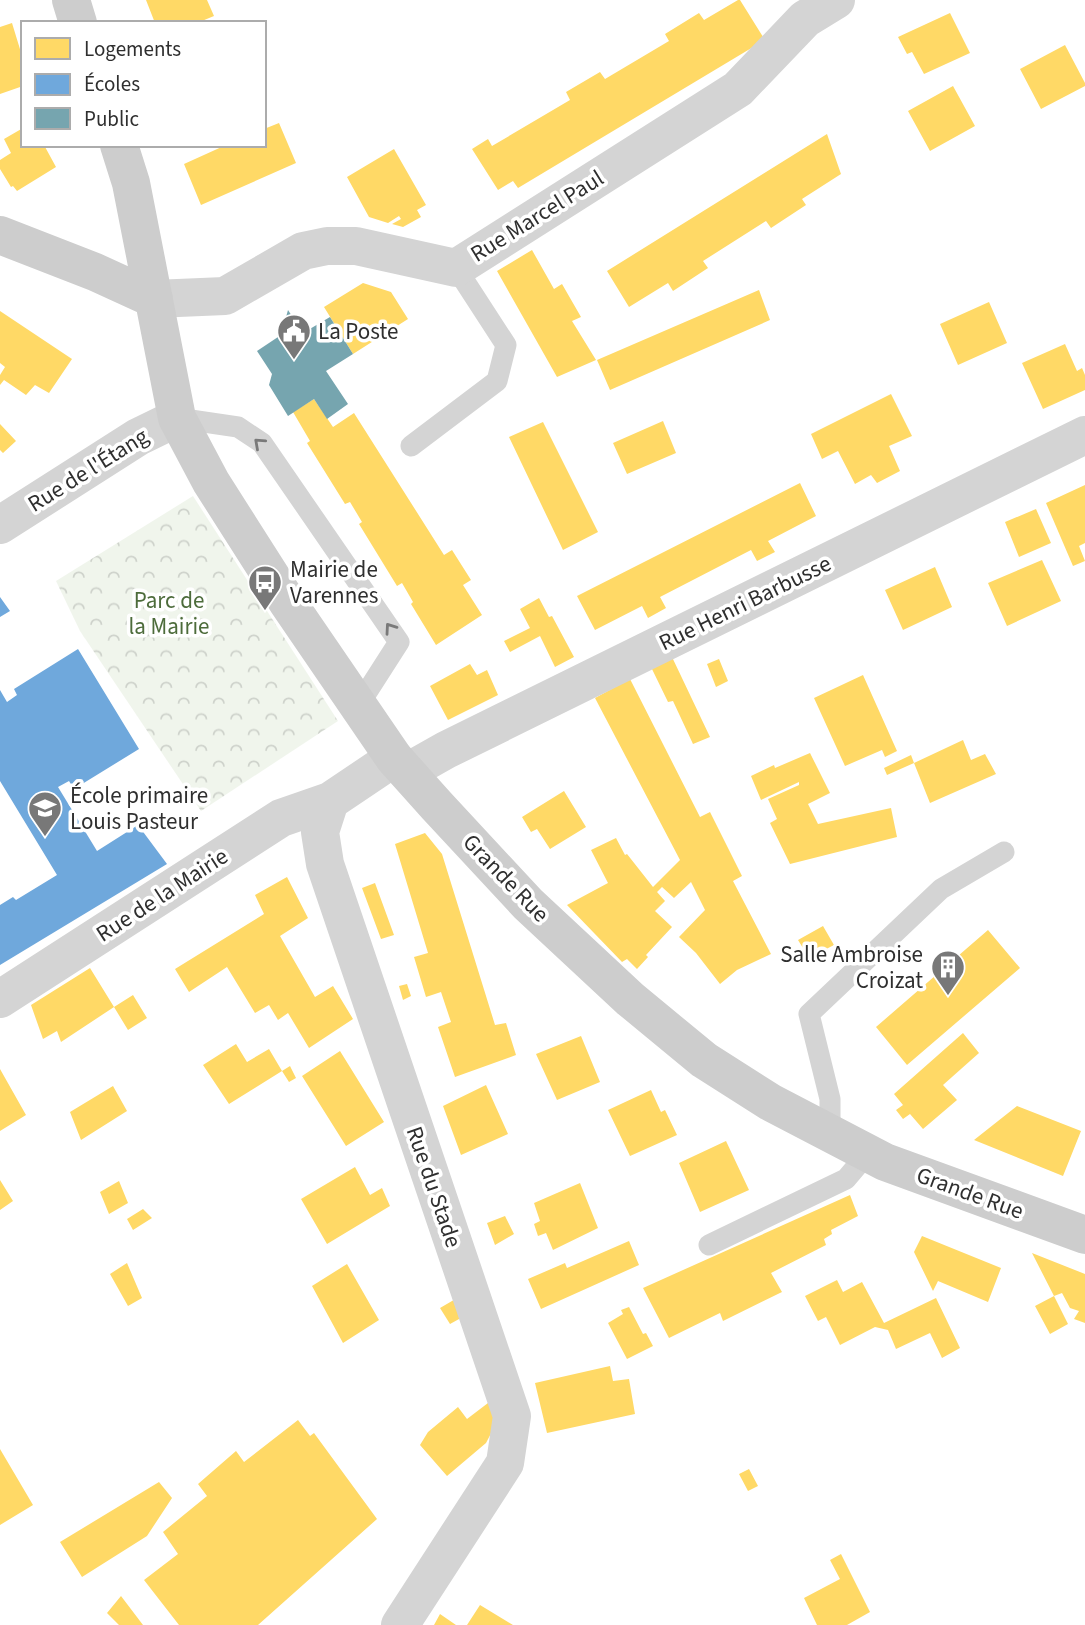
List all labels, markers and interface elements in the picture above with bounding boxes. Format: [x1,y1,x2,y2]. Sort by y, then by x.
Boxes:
legend [21,21,266,147]
text: Logements [84,34,181,64]
text: Écoles [84,69,140,99]
text: Public [84,104,139,134]
street label: Rue Marcel Paul [464,162,610,270]
public building icon: La Poste [275,312,313,361]
place label: La Poste [318,315,398,348]
street label: Rue de l'Étang [21,420,155,520]
one-way arrow [254,439,267,451]
street label: Rue Henri Barbusse [653,547,837,659]
place label: Mairie de Varennes [290,553,378,612]
bus stop icon: Mairie de Varennes [246,563,284,612]
park label: Parc de la Mairie [128,584,210,643]
one-way arrow [386,623,398,636]
place label: École primaire Louis Pasteur [70,779,208,838]
school or university icon: École primaire Louis Pasteur [26,789,64,838]
street label: Grande Rue [455,826,557,930]
street label: Rue de la Mairie [89,840,235,950]
place label: Salle Ambroise Croizat [780,938,923,997]
building icon: Salle Ambroise Croizat [929,948,967,997]
street label: Rue du Stade [398,1122,470,1252]
street label: Grande Rue [912,1158,1028,1228]

